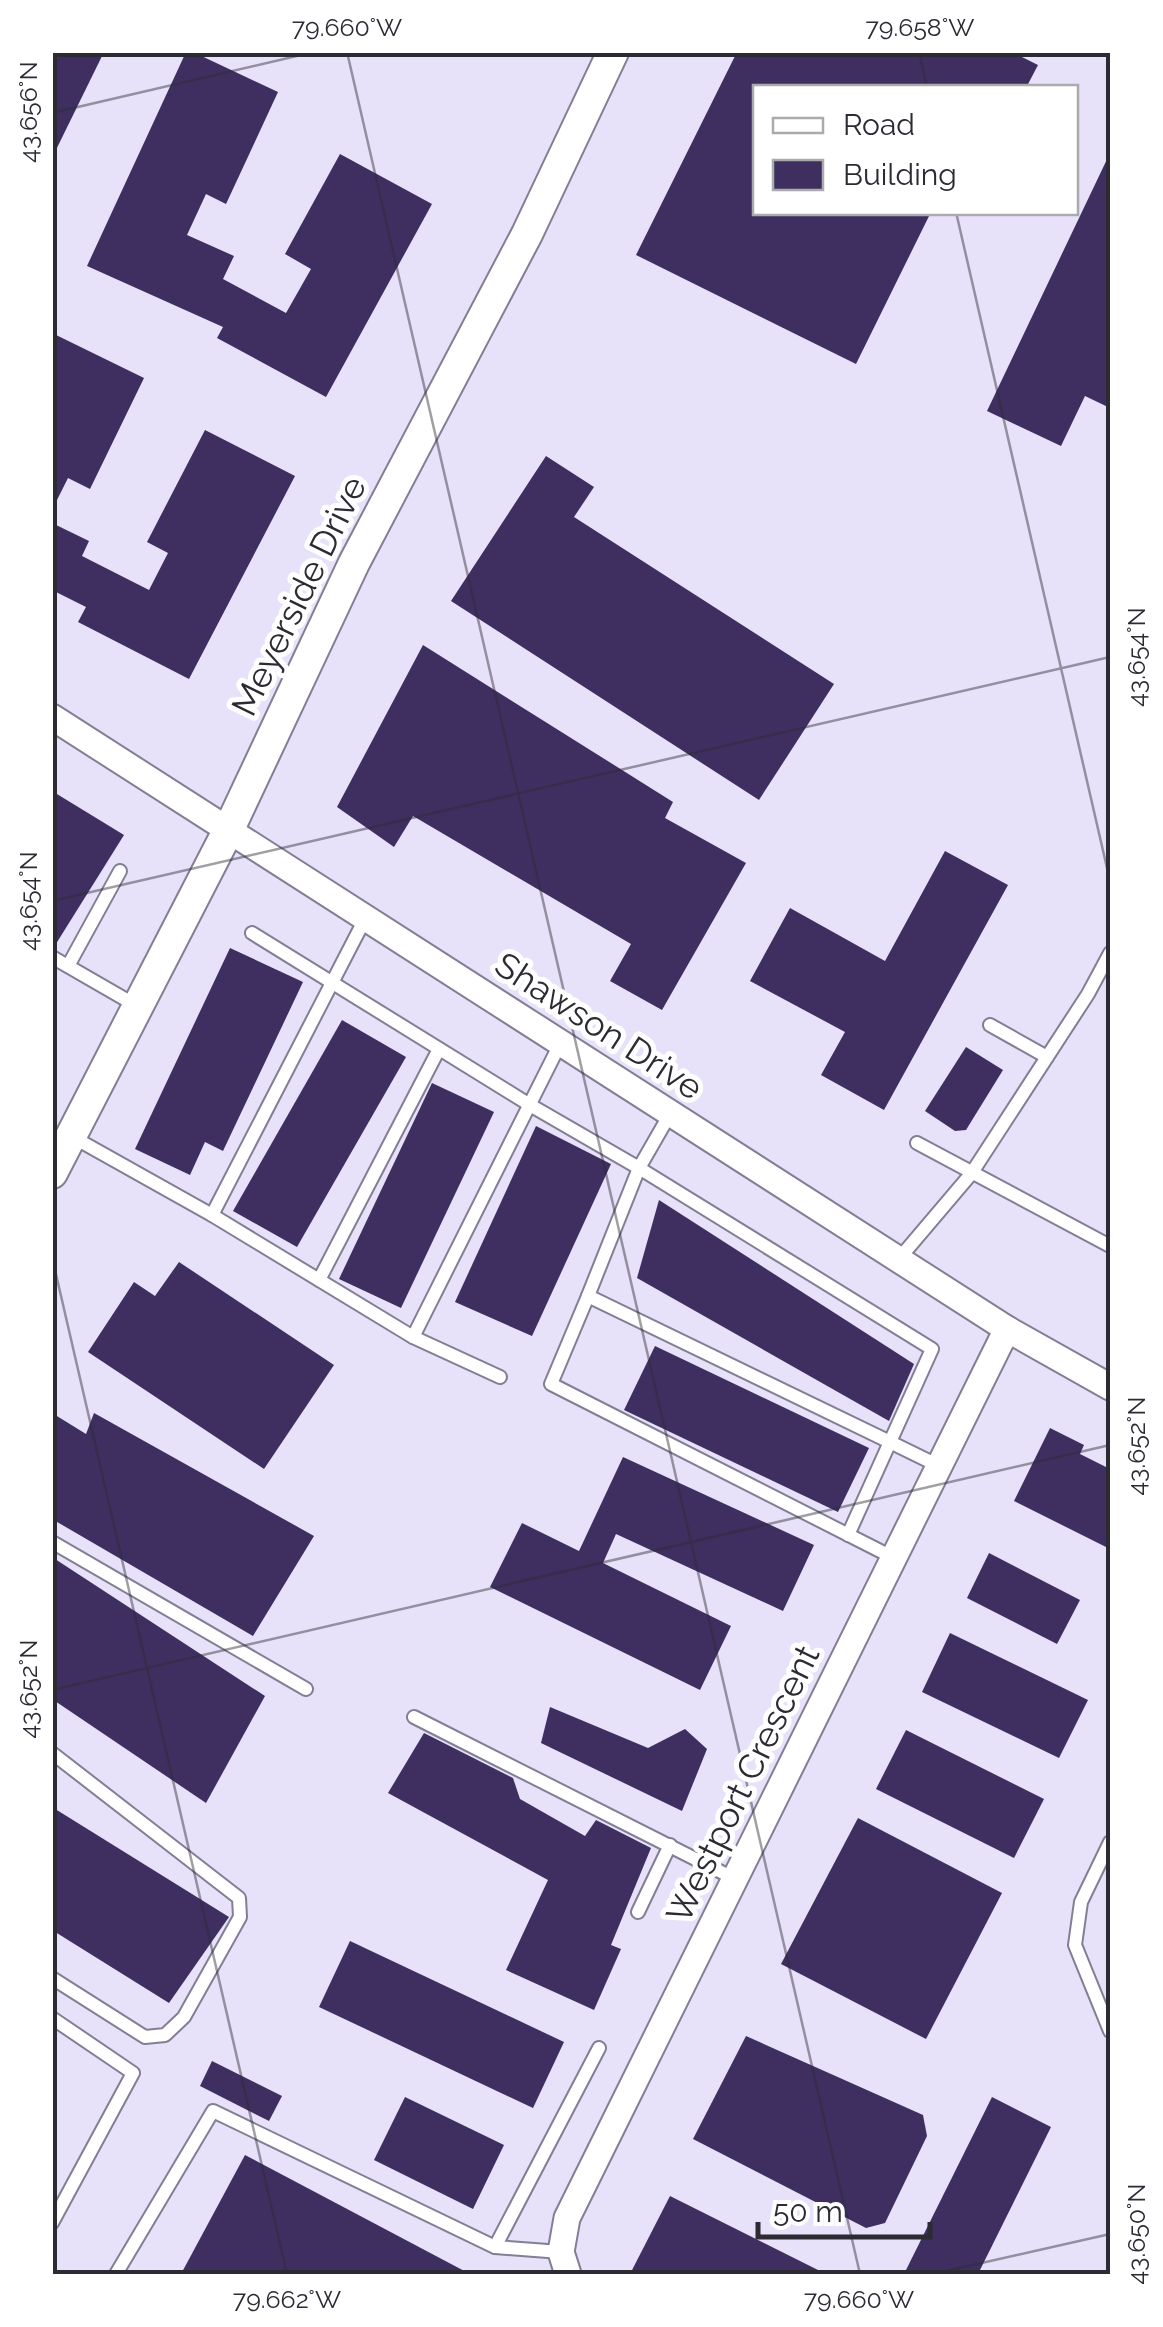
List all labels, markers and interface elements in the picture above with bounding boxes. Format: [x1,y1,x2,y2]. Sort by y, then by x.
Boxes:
text: 79.660°W [292,12,402,42]
text: 79.658°W [865,12,975,42]
text: 43.656°N [13,61,43,163]
legend [753,85,1078,215]
text: Road [843,107,915,142]
text: Building [843,157,957,192]
street label: Meyerside Drive [223,470,374,722]
text: 43.654°N [1121,607,1151,707]
text: 43.654°N [13,851,43,951]
street label: Shawson Drive [488,943,711,1108]
text: 43.652°N [1121,1396,1151,1496]
street label: Westport Crescent [658,1638,828,1929]
text: 43.652°N [13,1639,43,1739]
scale bar [758,2177,930,2239]
text: 43.650°N [1121,2183,1151,2285]
text: 50 m [773,2194,843,2229]
text: 79.662°W [233,2284,341,2314]
text: 79.660°W [804,2284,914,2314]

